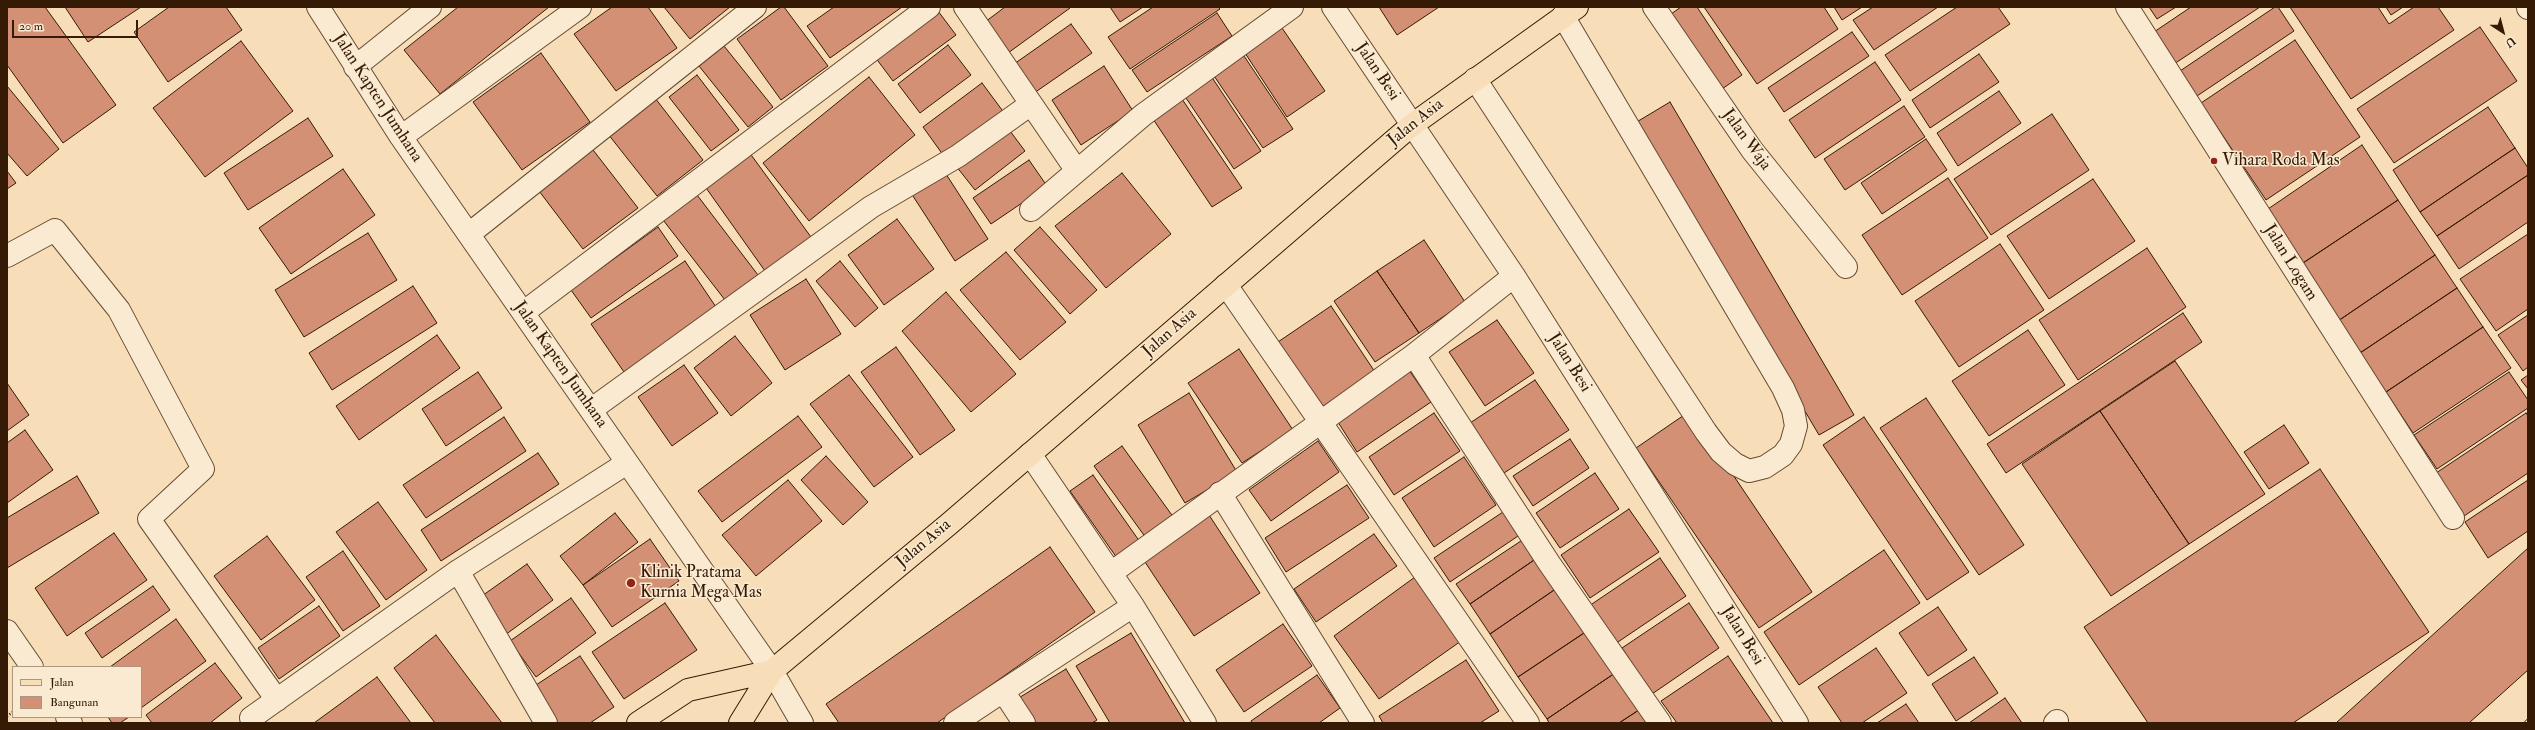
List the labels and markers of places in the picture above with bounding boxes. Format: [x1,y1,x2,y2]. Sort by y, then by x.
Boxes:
place label: Vihara Roda Mas [2222,151,2340,171]
marker: Vihara Roda Mas [2209,156,2219,166]
place label: Klinik Pratama Kurnia Mega Mas [640,563,762,603]
marker: Klinik Pratama Kurnia Mega Mas [625,577,637,589]

